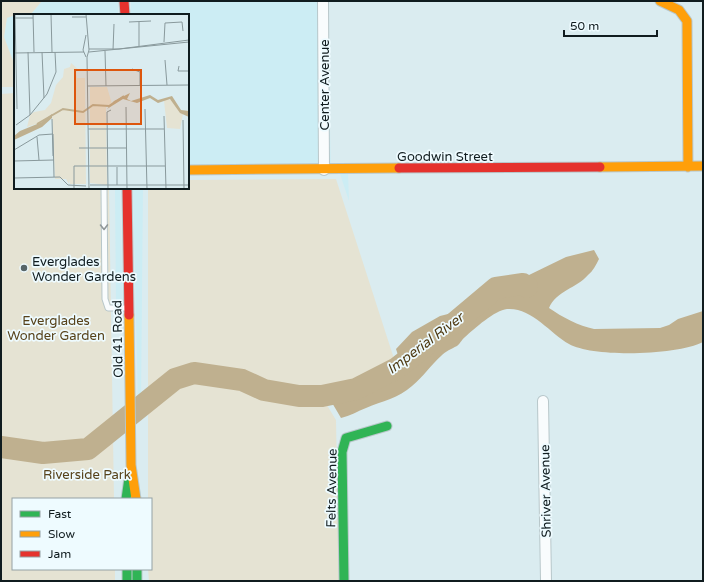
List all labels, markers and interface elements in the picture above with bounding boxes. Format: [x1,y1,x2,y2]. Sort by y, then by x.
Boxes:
scale bar [564,12,657,38]
inset map [14,14,189,189]
text: 50 m [570,19,599,33]
street label: Center Avenue [317,39,333,131]
street label: Goodwin Street [397,149,493,165]
one-way arrow [100,224,108,230]
place label: Everglades Wonder Gardens [32,254,136,285]
marker: Everglades Wonder Gardens [19,263,29,273]
street label: Old 41 Road [109,300,127,378]
water label: Imperial River [384,308,468,378]
park label: Everglades Wonder Garden [7,313,105,344]
street label: Shriver Avenue [537,444,555,538]
street label: Felts Avenue [323,448,341,528]
park label: Riverside Park [43,467,131,483]
legend [12,498,152,570]
text: Fast [48,507,72,521]
text: Slow [48,527,75,541]
text: Jam [48,547,71,561]

